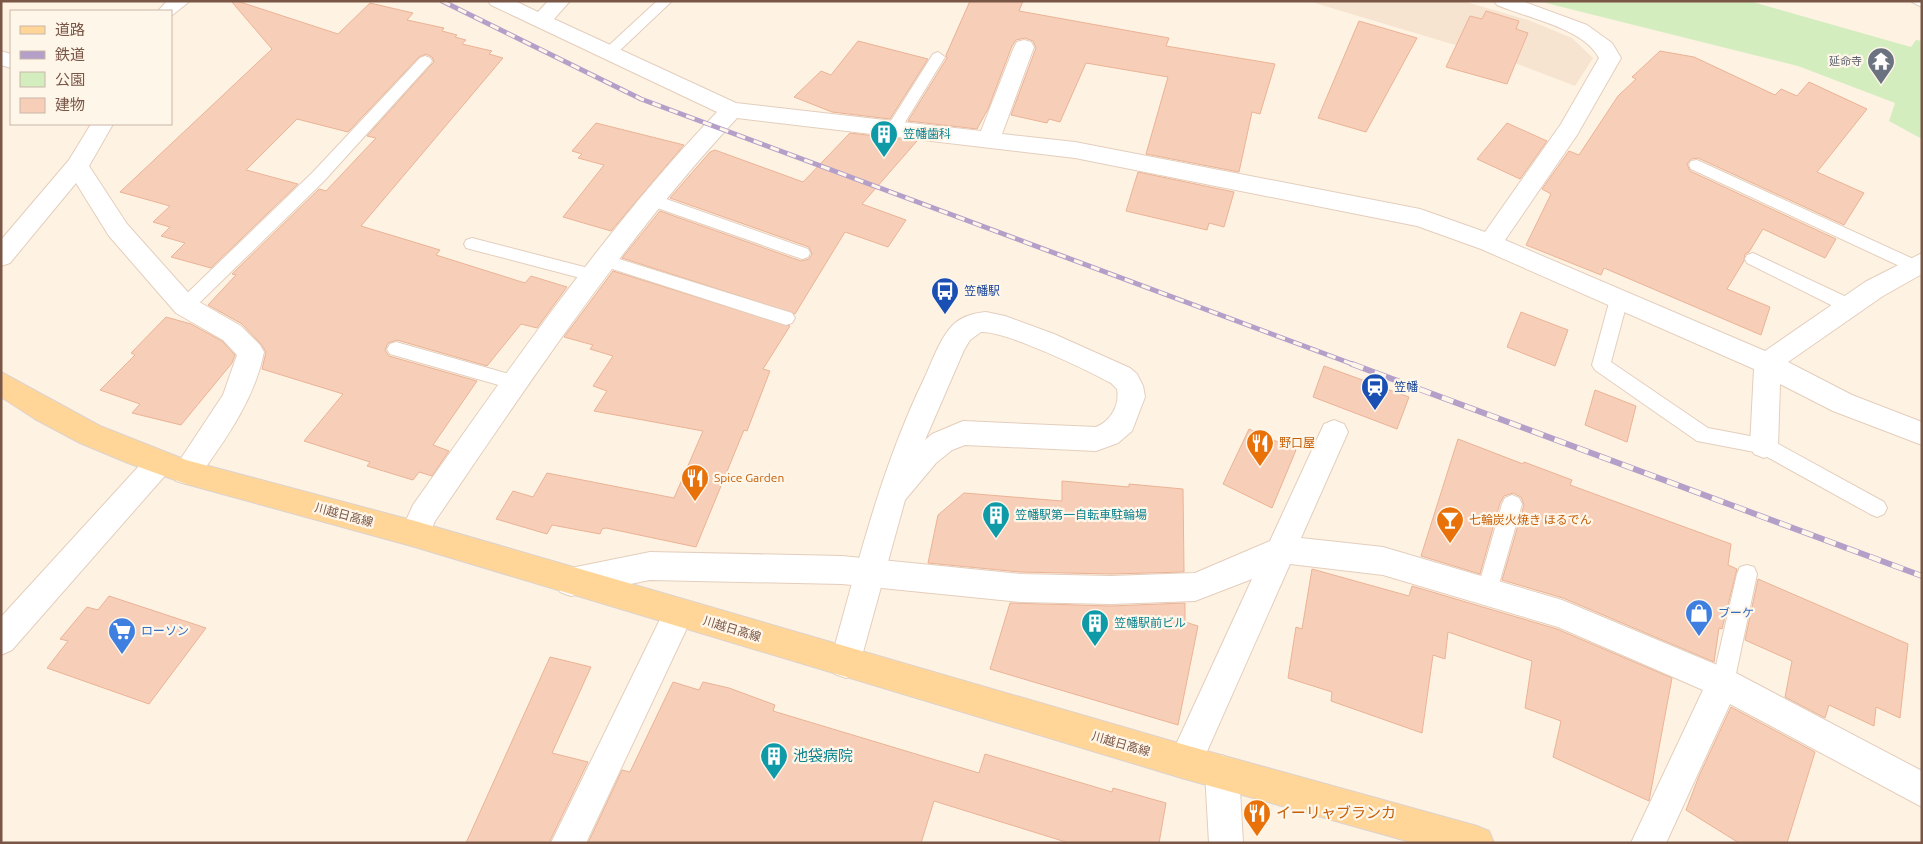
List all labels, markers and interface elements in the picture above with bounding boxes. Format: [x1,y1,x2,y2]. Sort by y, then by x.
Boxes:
legend [10,10,172,125]
text: 道路 [55,21,85,38]
text: 鉄道 [55,46,85,63]
temple icon: 延命寺 [1866,46,1896,85]
place label: 延命寺 [1829,55,1862,67]
text: 公園 [55,71,85,88]
text: 建物 [55,96,85,113]
building icon: 笠幡歯科 [869,119,899,158]
place label: 笠幡歯科 [903,127,951,140]
bus stop icon: 笠幡駅 [930,276,960,315]
place label: 笠幡駅 [964,284,1000,297]
station icon: 笠幡 [1360,372,1390,411]
place label: 笠幡 [1394,380,1418,393]
restaurant icon: 野口屋 [1245,428,1275,467]
place label: 野口屋 [1279,436,1315,449]
restaurant icon: Spice Garden [680,463,710,502]
place label: Spice Garden [714,471,784,484]
street label: 川越日高線 [313,500,375,529]
building icon: 笠幡駅第一自転車駐輪場 [981,500,1011,539]
bar icon: 七輪炭火焼き ほるでん [1435,505,1465,544]
place label: 笠幡駅第一自転車駐輪場 [1015,508,1147,521]
place label: 七輪炭火焼き ほるでん [1469,513,1592,526]
shop icon: ブーケ [1684,598,1714,637]
place label: ブーケ [1718,606,1754,619]
building icon: 笠幡駅前ビル [1080,608,1110,647]
street label: 川越日高線 [702,614,763,644]
supermarket icon: ローソン [107,616,137,655]
place label: 笠幡駅前ビル [1114,616,1186,629]
place label: ローソン [141,624,189,637]
street label: 川越日高線 [1091,729,1152,758]
building icon: 池袋病院 [759,741,789,780]
place label: 池袋病院 [793,747,853,764]
restaurant icon: イーリャブランカ [1242,798,1272,837]
place label: イーリャブランカ [1276,804,1396,821]

